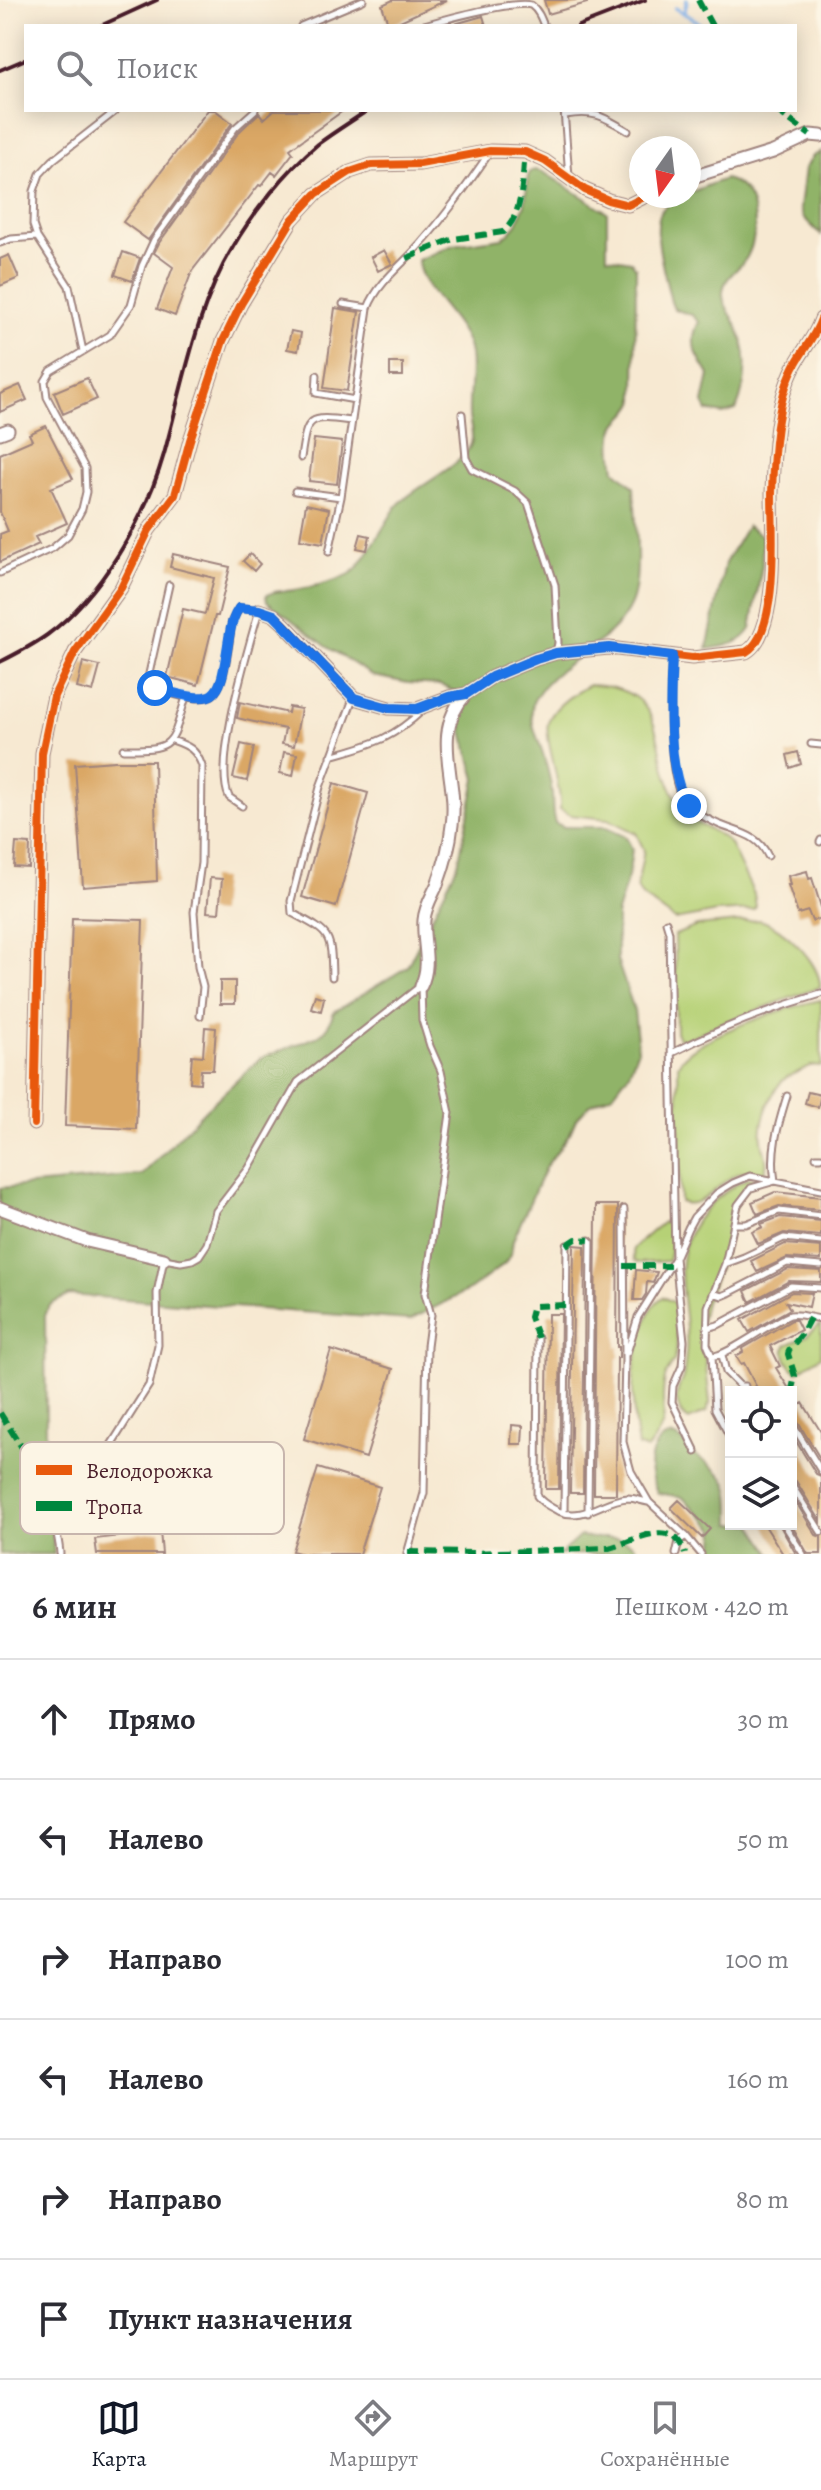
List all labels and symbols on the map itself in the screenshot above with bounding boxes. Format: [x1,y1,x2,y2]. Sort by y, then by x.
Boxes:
north arrow [629,136,701,208]
route start [137,670,173,706]
route end [671,788,707,824]
legend [20,1442,284,1534]
text: Велодорожка [86,1456,214,1486]
text: Тропа [86,1492,144,1522]

